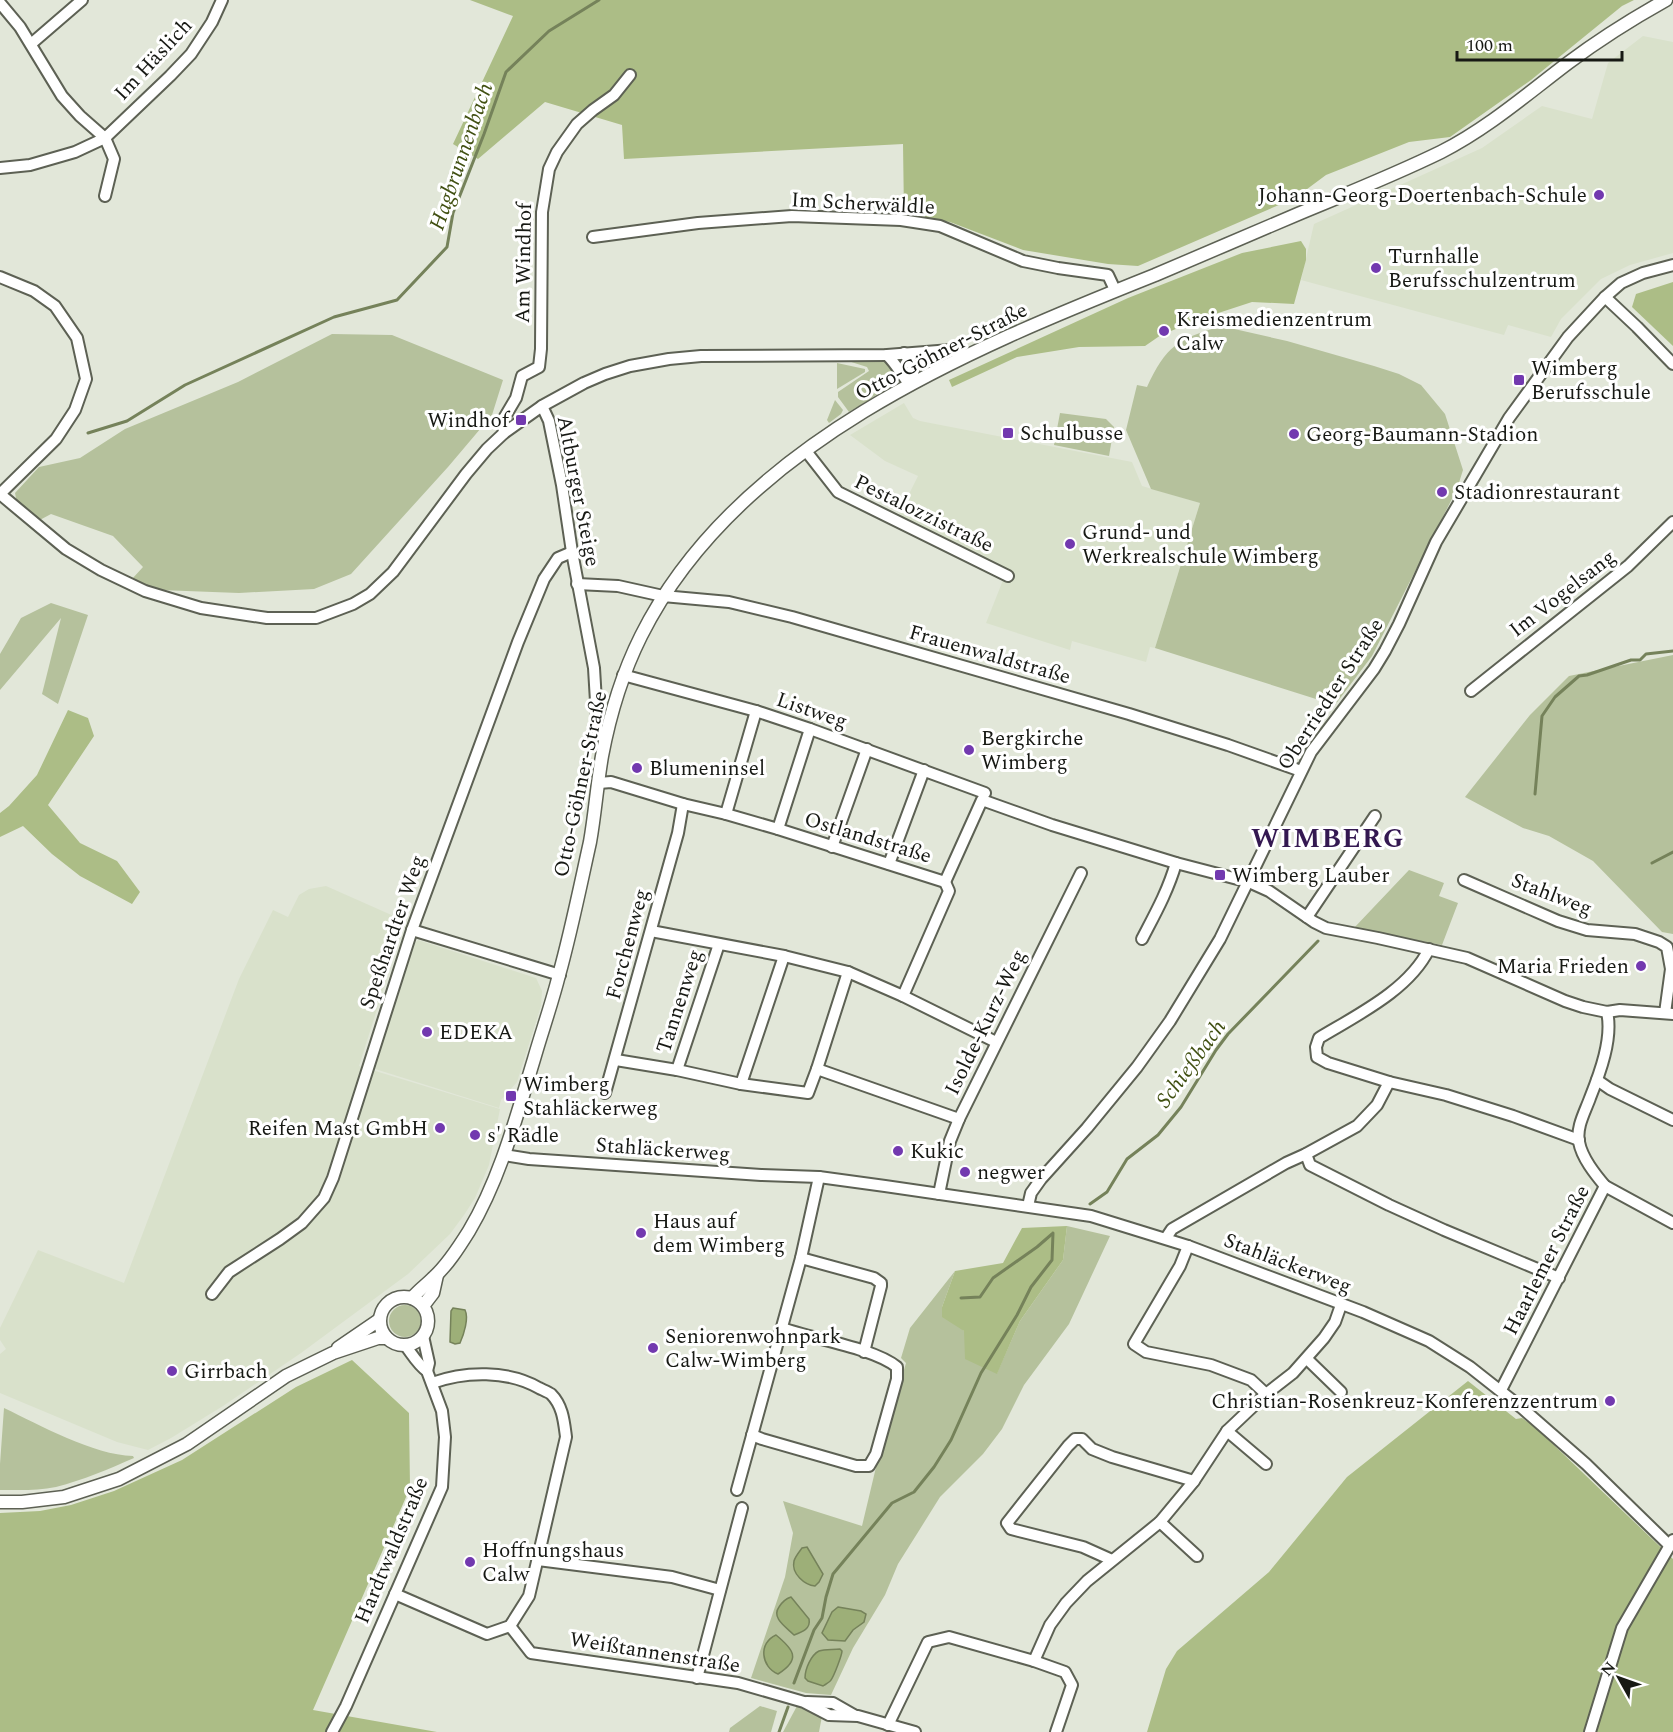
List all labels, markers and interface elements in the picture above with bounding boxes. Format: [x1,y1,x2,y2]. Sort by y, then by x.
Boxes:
street label: Im Häslich [107,11,201,108]
scale bar [1457,24,1622,62]
text: 100 m [1466,32,1513,59]
water label: Hagbrunnenbach [421,78,502,235]
place label: Johann-Georg-Doertenbach-Schule [1258,180,1587,212]
street label: Im Scherwäldle [790,184,936,224]
marker: Johann-Georg-Doertenbach-Schule [1592,188,1606,202]
street label: Am Windhof [507,201,541,324]
place label: Turnhalle Berufsschulzentrum [1388,241,1576,297]
marker: Turnhalle Berufsschulzentrum [1369,261,1383,275]
street label: Otto-Göhner-Straße [850,295,1033,409]
place label: Kreismedienzentrum Calw [1176,304,1372,360]
marker: Kreismedienzentrum Calw [1157,324,1171,338]
place label: Wimberg Berufsschule [1531,353,1651,409]
marker: Wimberg Berufsschule [1512,373,1526,387]
place label: Windhof [427,405,511,437]
marker: Windhof [514,413,528,427]
street label: Altburger Steige [548,413,608,569]
place label: Schulbusse [1020,418,1123,450]
place label: Georg-Baumann-Stadion [1306,419,1538,451]
marker: Schulbusse [1001,426,1015,440]
marker: Georg-Baumann-Stadion [1287,427,1301,441]
street label: Pestalozzistraße [848,466,999,562]
place label: Stadionrestaurant [1454,477,1620,509]
marker: Stadionrestaurant [1435,485,1449,499]
place label: Grund- und Werkrealschule Wimberg [1082,517,1319,573]
marker: Grund- und Werkrealschule Wimberg [1063,537,1077,551]
street label: Im Vogelsang [1502,542,1623,646]
street label: Oberriedter Straße [1270,612,1392,777]
street label: Frauenwaldstraße [905,617,1074,693]
street label: Listweg [772,684,852,738]
street label: Otto-Göhner-Straße [546,688,616,880]
place label: Bergkirche Wimberg [981,723,1083,779]
marker: Bergkirche Wimberg [962,743,976,757]
place label: Blumeninsel [649,753,765,785]
marker: Blumeninsel [630,761,644,775]
street label: Ostlandstraße [800,803,935,873]
district label: WIMBERG [1251,818,1405,860]
street label: Speßhardter Weg [352,851,434,1014]
place label: Wimberg Lauber [1232,860,1390,892]
street label: Stahlweg [1506,865,1597,925]
marker: Wimberg Lauber [1213,868,1227,882]
street label: Forchenweg [598,885,658,1003]
street label: Isolde-Kurz-Weg [937,944,1035,1101]
street label: Tannenweg [648,945,712,1057]
place label: Maria Frieden [1497,951,1629,983]
marker: Maria Frieden [1634,959,1648,973]
water label: Schießbach [1148,1013,1235,1115]
place label: EDEKA [439,1017,513,1049]
marker: EDEKA [420,1025,434,1039]
place label: Wimberg Stahläckerweg [523,1069,658,1125]
marker: Wimberg Stahläckerweg [504,1089,518,1103]
place label: Reifen Mast GmbH [248,1113,428,1145]
place label: s' Rädle [487,1120,559,1152]
marker: Reifen Mast GmbH [433,1121,447,1135]
marker: s' Rädle [468,1128,482,1142]
street label: Stahläckerweg [595,1129,731,1171]
place label: Kukic [910,1136,964,1168]
marker: Kukic [891,1144,905,1158]
place label: negwer [977,1157,1045,1189]
marker: negwer [958,1165,972,1179]
street label: Haarlemer Straße [1495,1180,1599,1341]
place label: Haus auf dem Wimberg [653,1206,785,1262]
street label: Stahläckerweg [1219,1225,1356,1303]
marker: Haus auf dem Wimberg [634,1226,648,1240]
place label: Seniorenwohnpark Calw-Wimberg [665,1321,841,1377]
marker: Seniorenwohnpark Calw-Wimberg [646,1341,660,1355]
place label: Girrbach [184,1356,268,1388]
marker: Girrbach [165,1364,179,1378]
place label: Christian-Rosenkreuz-Konferenzzentrum [1211,1386,1598,1418]
marker: Christian-Rosenkreuz-Konferenzzentrum [1603,1394,1617,1408]
street label: Hardtwaldstraße [347,1472,437,1629]
place label: Hoffnungshaus Calw [482,1535,624,1591]
marker: Hoffnungshaus Calw [463,1555,477,1569]
street label: Weißtannenstraße [567,1624,742,1682]
north arrow [1589,1648,1649,1708]
text: N [1595,1656,1622,1682]

